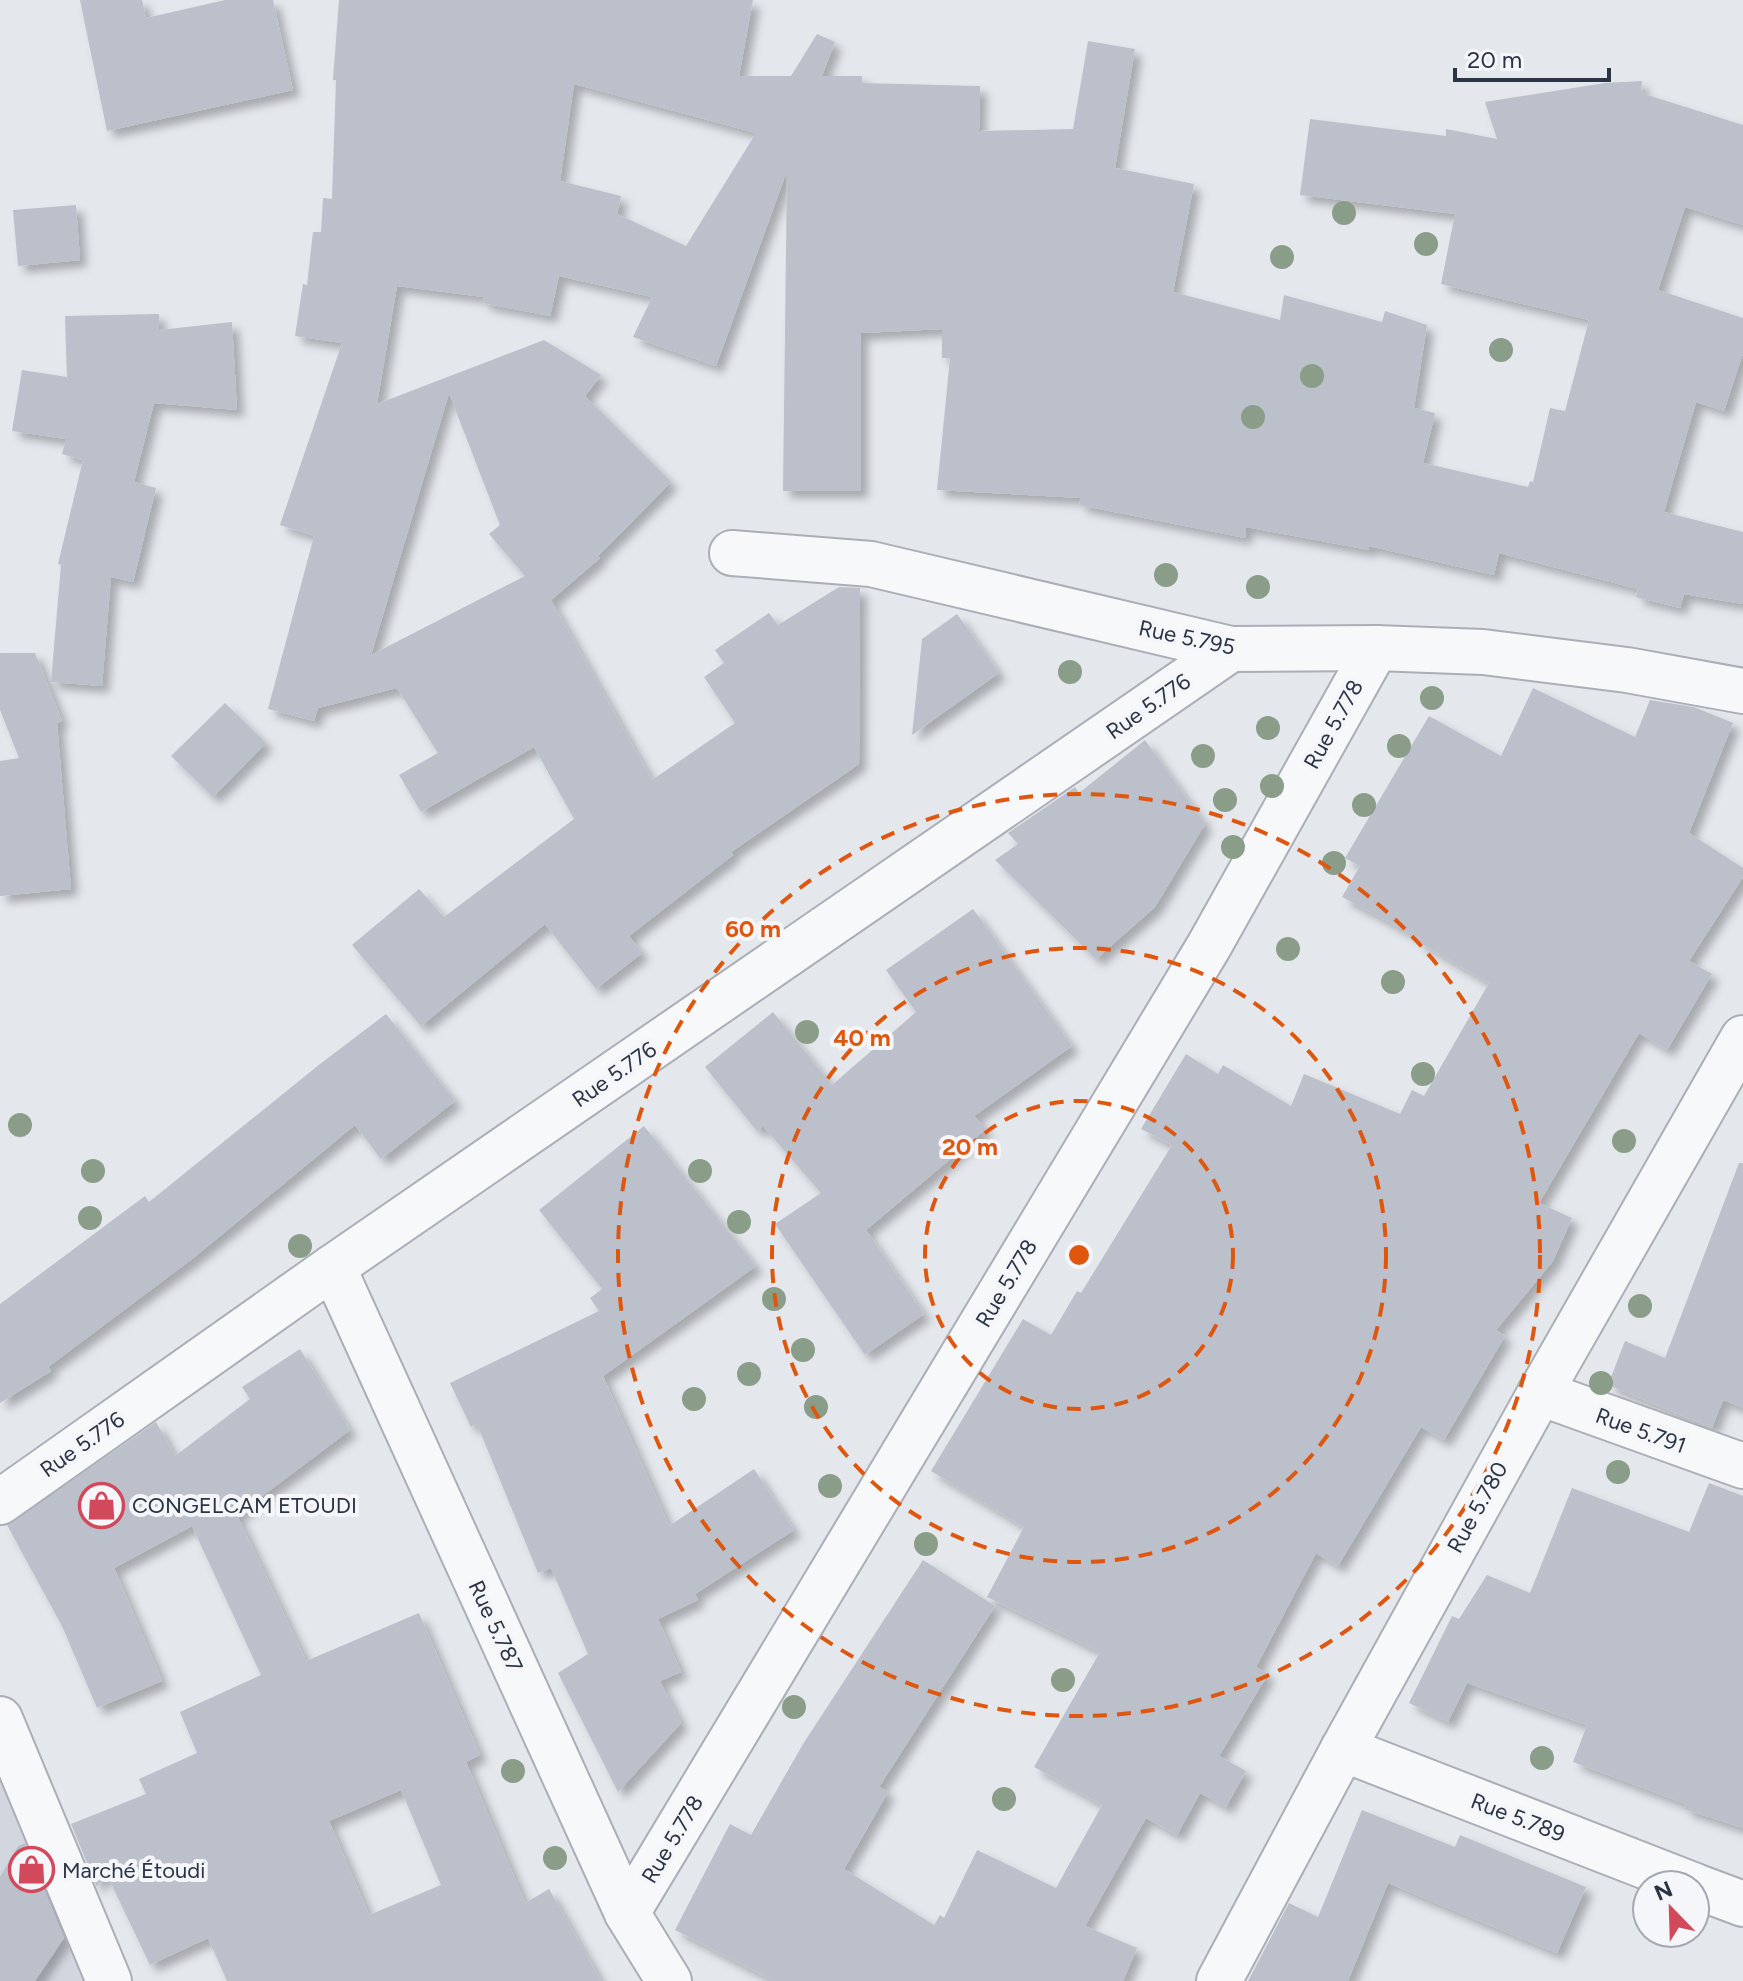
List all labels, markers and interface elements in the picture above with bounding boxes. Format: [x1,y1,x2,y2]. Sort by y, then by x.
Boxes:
scale bar [1455,32,1609,82]
text: 20 m [1467,45,1522,74]
street label: Rue 5.795 [1136,614,1237,661]
street label: Rue 5.776 [1101,668,1196,745]
street label: Rue 5.778 [1298,675,1369,774]
text: 60 m [725,914,781,943]
text: 40 m [833,1023,891,1052]
street label: Rue 5.776 [567,1036,662,1113]
text: 20 m [942,1132,998,1161]
street label: Rue 5.778 [970,1234,1043,1332]
centre of rings [1065,1241,1093,1269]
street label: Rue 5.791 [1592,1402,1690,1459]
street label: Rue 5.776 [35,1406,130,1483]
street label: Rue 5.780 [1441,1457,1514,1558]
shop icon: CONGELCAM ETOUDI [77,1481,125,1529]
place label: CONGELCAM ETOUDI [132,1492,357,1519]
street label: Rue 5.787 [463,1576,529,1676]
street label: Rue 5.789 [1467,1787,1569,1848]
street label: Rue 5.778 [636,1790,709,1888]
shop icon: Marché Étoudi [7,1846,55,1894]
place label: Marché Étoudi [62,1857,205,1884]
north arrow [1631,1869,1711,1949]
text: N [1650,1875,1676,1907]

